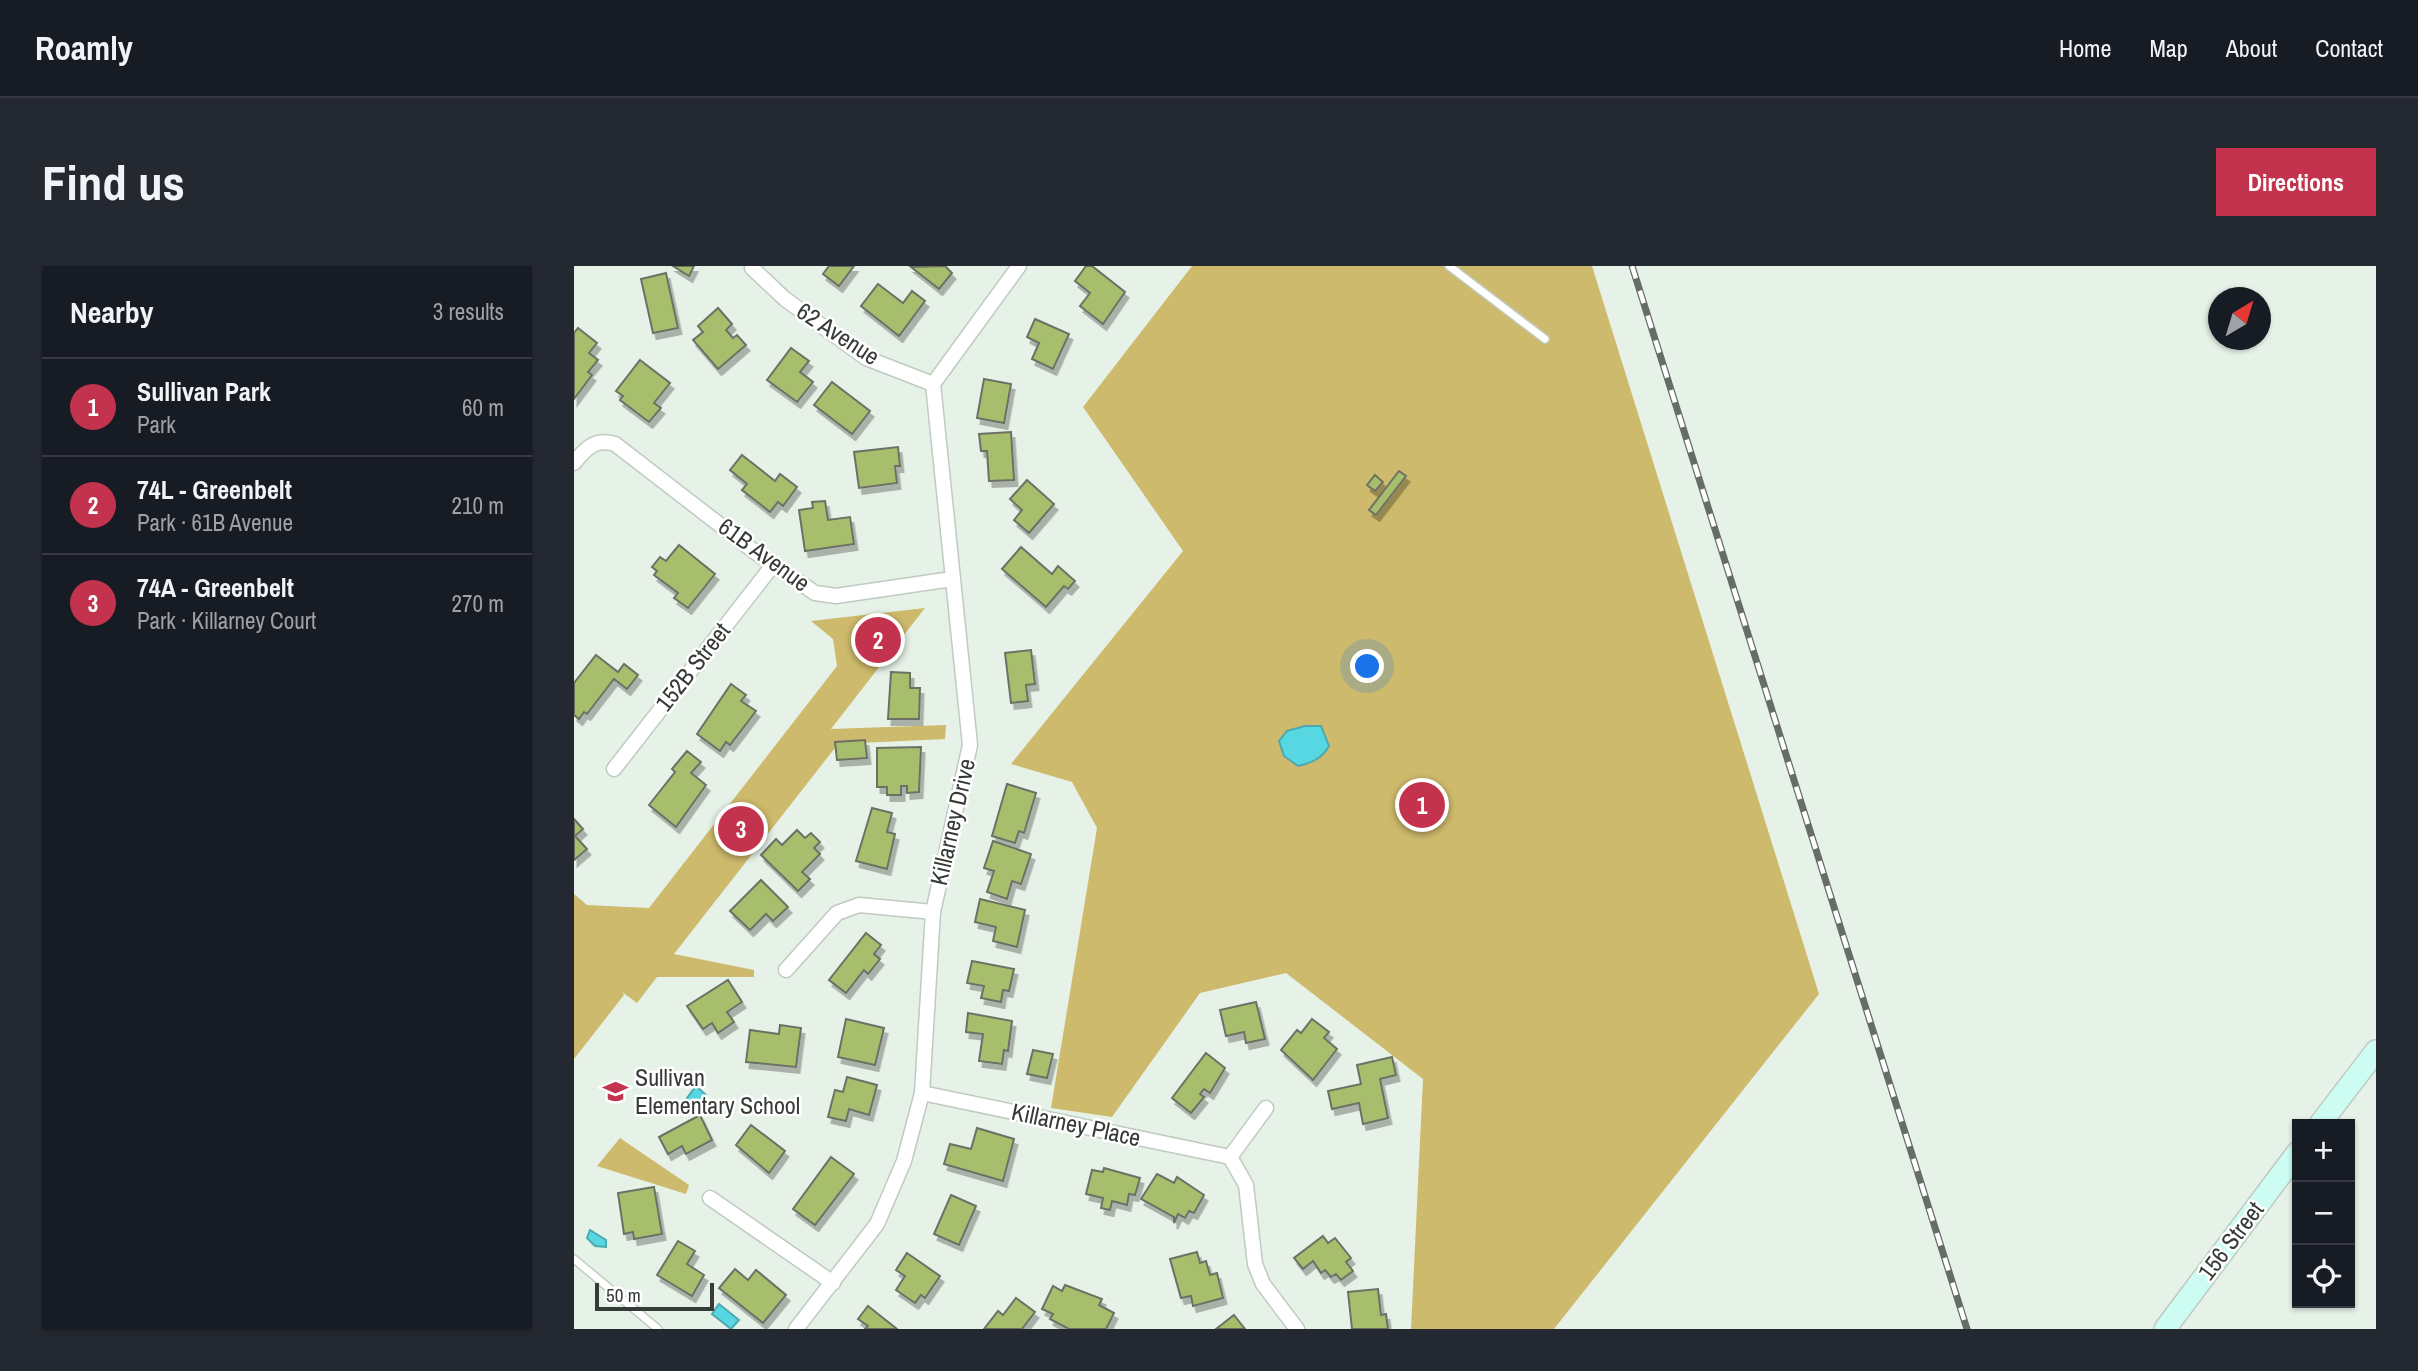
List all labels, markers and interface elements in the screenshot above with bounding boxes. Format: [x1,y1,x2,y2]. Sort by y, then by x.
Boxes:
text: Roamly [35,26,133,70]
text: Home [2059,32,2111,64]
text: Map [2149,32,2188,64]
text: About [2226,32,2277,64]
text: Contact [2315,32,2383,64]
button: Directions [2216,148,2376,216]
text: Find us [42,149,185,215]
north arrow [2208,287,2271,350]
text: Nearby [70,292,153,332]
street label: 62 Avenue [791,294,886,372]
text: 3 results [433,296,504,327]
text: Sullivan Park [137,374,271,409]
text: 1 [88,392,98,423]
text: 60 m [462,392,504,423]
text: Park [137,409,176,440]
text: 74L - Greenbelt [137,472,292,507]
text: 2 [88,490,98,521]
text: 210 m [452,490,504,521]
text: Park · 61B Avenue [137,507,293,538]
street label: 61B Avenue [712,510,817,598]
text: 74A - Greenbelt [137,570,294,605]
text: 3 [88,588,98,619]
text: 270 m [452,588,504,619]
text: Park · Killarney Court [137,605,316,636]
pin: 2 [855,614,901,666]
street label: 152B Street [648,615,737,717]
your location [1350,649,1384,683]
street label: Killarney Drive [922,755,982,888]
pin: 1 [1399,779,1445,831]
pin: 3 [718,803,764,855]
place label: Sullivan Elementary School [635,1061,800,1121]
school or university icon: Sullivan Elementary School [601,1078,629,1106]
street label: Killarney Place [1009,1095,1144,1153]
map controls [2292,1119,2355,1308]
button: + [2292,1119,2355,1182]
button: − [2292,1182,2355,1245]
street label: 156 Street [2190,1194,2271,1286]
button: locate [2292,1245,2355,1308]
scale bar [595,1280,714,1312]
text: 50 m [606,1282,641,1308]

